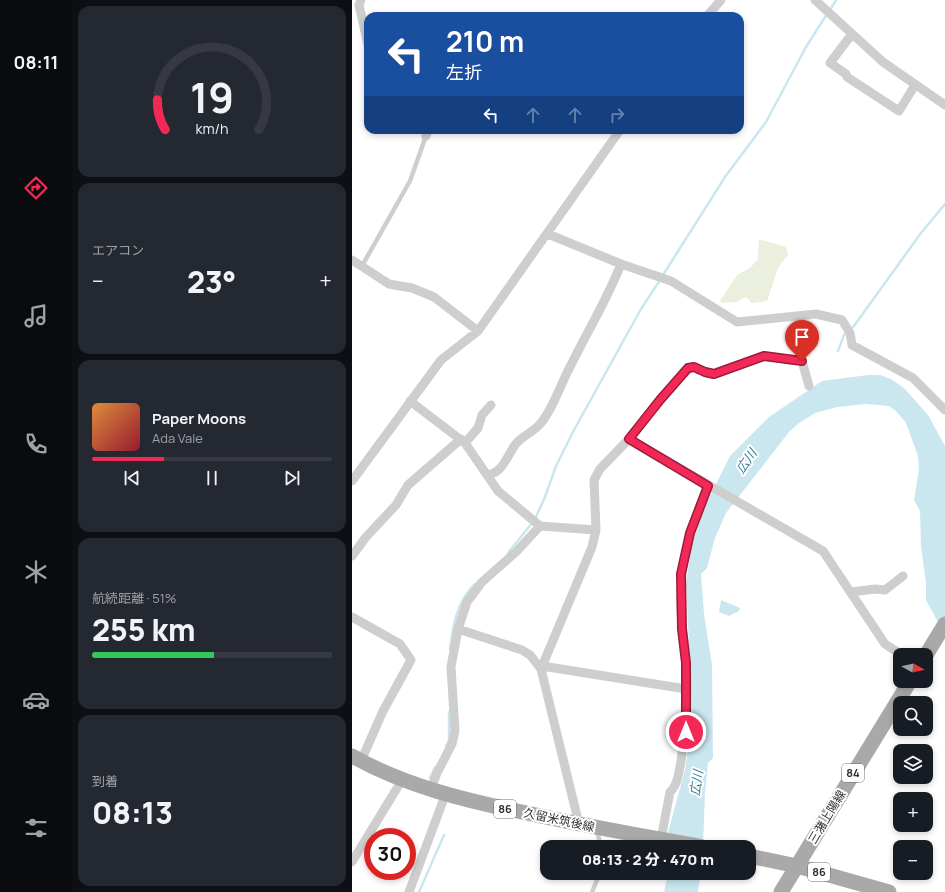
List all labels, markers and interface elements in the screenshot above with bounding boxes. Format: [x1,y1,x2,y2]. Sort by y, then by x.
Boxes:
text: 210 m [446,22,524,60]
icon: left [380,28,432,80]
text: 08:11 [14,50,58,74]
text: 左折 [446,60,482,84]
text: 19 [190,68,234,124]
icon: left [480,104,502,126]
icon: ahead [522,104,544,126]
icon: ahead [564,104,586,126]
icon: right [606,104,628,126]
text: km/h [195,118,229,137]
icon: directions [22,174,50,202]
text: エアコン [92,241,144,259]
text: 23° [187,261,236,302]
text: − [92,266,104,296]
text: + [319,266,332,296]
icon: music [22,302,50,330]
pin [785,320,819,361]
icon: arrive [791,326,813,348]
text: Paper Moons [152,408,246,429]
text: Ada Vale [152,429,203,447]
icon: phone [22,430,50,458]
water label: 広川 [731,444,762,477]
icon: previous [121,467,143,489]
icon: pause [201,467,223,489]
icon: next [281,467,303,489]
icon: climate [22,558,50,586]
text: 航続距離 · 51% [92,589,176,607]
text: 255 km [92,609,196,650]
north arrow [893,648,933,688]
map controls [893,648,933,880]
icon: car [22,686,50,714]
button: search [893,696,933,736]
position arrow [665,711,707,753]
button: layers [893,744,933,784]
road number: 84 [842,764,864,782]
water label: 広川 [685,767,707,797]
text: 到着 [92,772,118,790]
street label: 三潴上陽線 [804,787,849,847]
text: 08:13 [92,792,173,833]
button: + [893,792,933,832]
road number: 86 [494,800,516,818]
street label: 久留米筑後線 [522,804,596,835]
icon: filters [22,814,50,842]
speed limit sign: 30 [364,828,416,880]
button: − [893,840,933,880]
text: 08:13 · 2 分 · 470 m [582,849,714,870]
road number: 86 [808,863,830,881]

